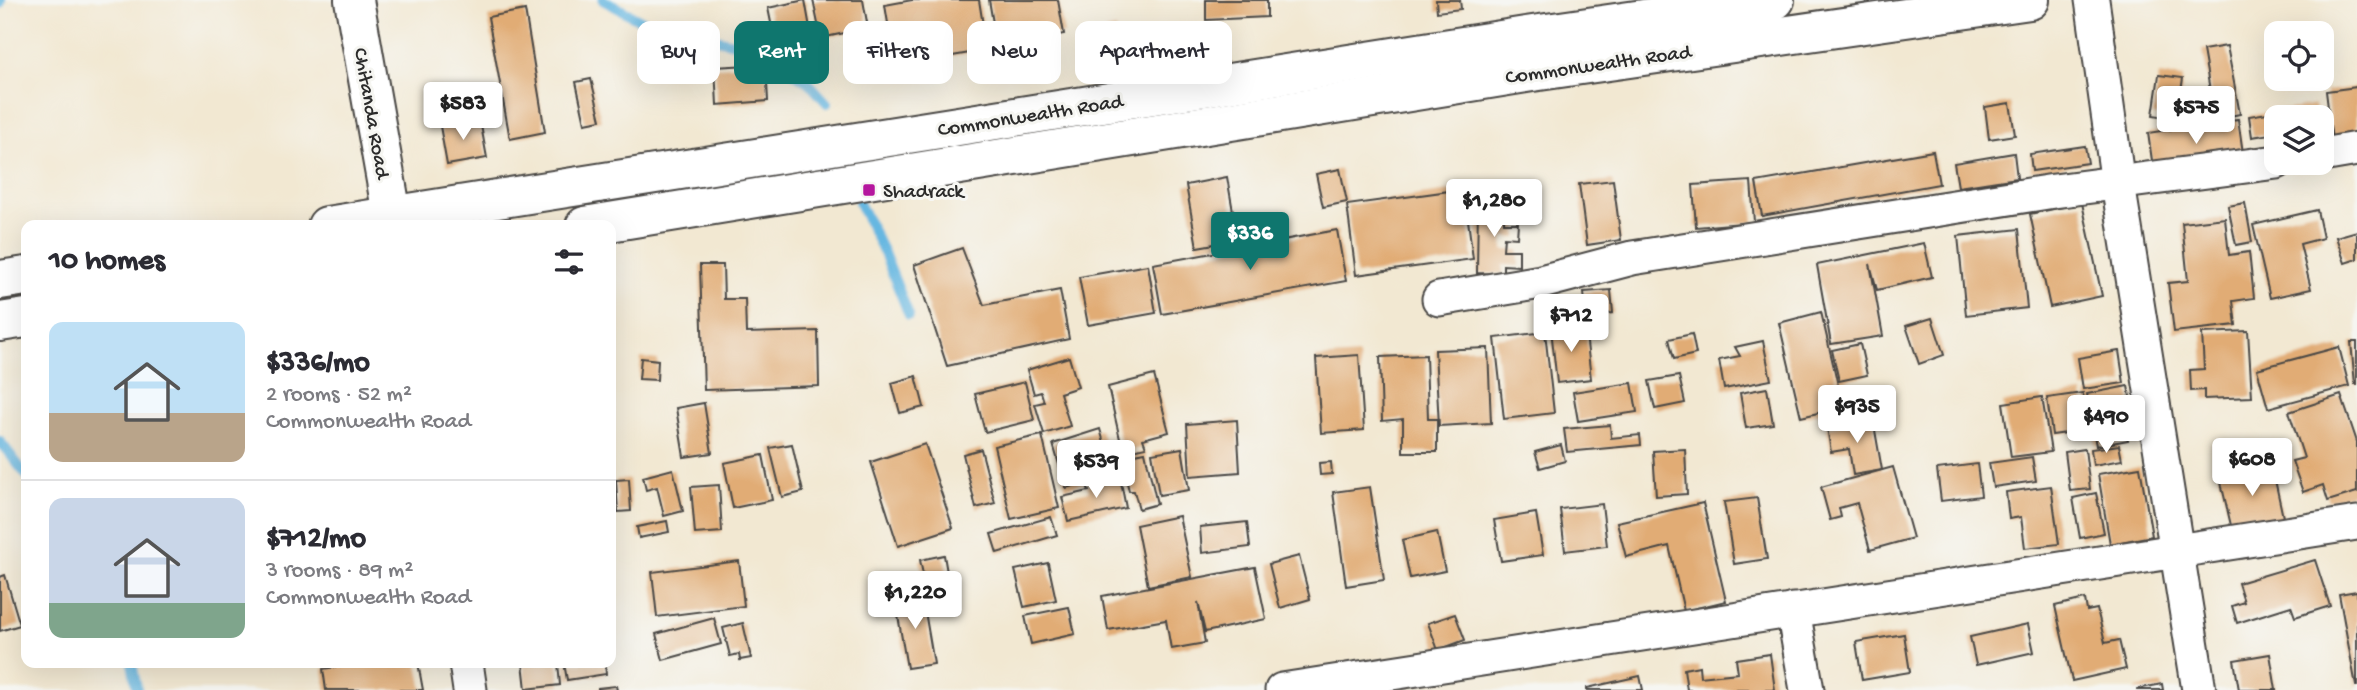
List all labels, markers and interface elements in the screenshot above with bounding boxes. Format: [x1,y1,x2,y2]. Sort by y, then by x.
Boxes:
chip: Buy [637,21,720,84]
chip: Rent [734,21,829,84]
chip: Filters [843,21,953,84]
chip: New [967,21,1061,84]
chip: Apartment [1075,21,1232,84]
map controls [2264,21,2334,175]
button: locate [2264,21,2334,91]
street label: Commonwealth Road [1504,41,1695,92]
street label: Chitanda Road [346,46,394,183]
pin: $583 [422,82,504,142]
pin: $575 [2155,86,2237,146]
street label: Commonwealth Road [936,90,1127,144]
text: $583 [440,91,486,118]
text: $575 [2173,95,2219,122]
button: layers [2264,105,2334,175]
pin: $1,280 [1437,180,1551,239]
place label: Shadrack [883,181,966,206]
marker: Shadrack [861,182,877,198]
text: $1,280 [1462,188,1526,215]
pin: $336 [1209,212,1291,272]
text: $336 [1227,221,1273,248]
icon: filters [550,243,588,281]
text: 10 homes [49,245,165,280]
pin: $712 [1530,294,1612,354]
text: $712 [1550,303,1592,330]
text: $336/mo [266,347,370,382]
icon: home [105,350,189,434]
text: 2 rooms · 52 m² [266,382,412,409]
pin: $935 [1816,386,1898,445]
text: $935 [1834,394,1880,421]
pin: $490 [2065,396,2147,455]
text: $490 [2083,404,2129,431]
text: Commonwealth Road [266,409,471,436]
pin: $608 [2211,438,2293,498]
pin: $539 [1055,440,1137,500]
text: $608 [2228,447,2276,474]
text: $539 [1073,449,1119,476]
text: $712/mo [266,523,366,558]
icon: home [105,526,189,610]
text: 3 rooms · 89 m² [266,558,413,585]
pin: $1,220 [858,572,972,631]
text: $1,220 [884,580,946,607]
text: Commonwealth Road [266,585,471,612]

